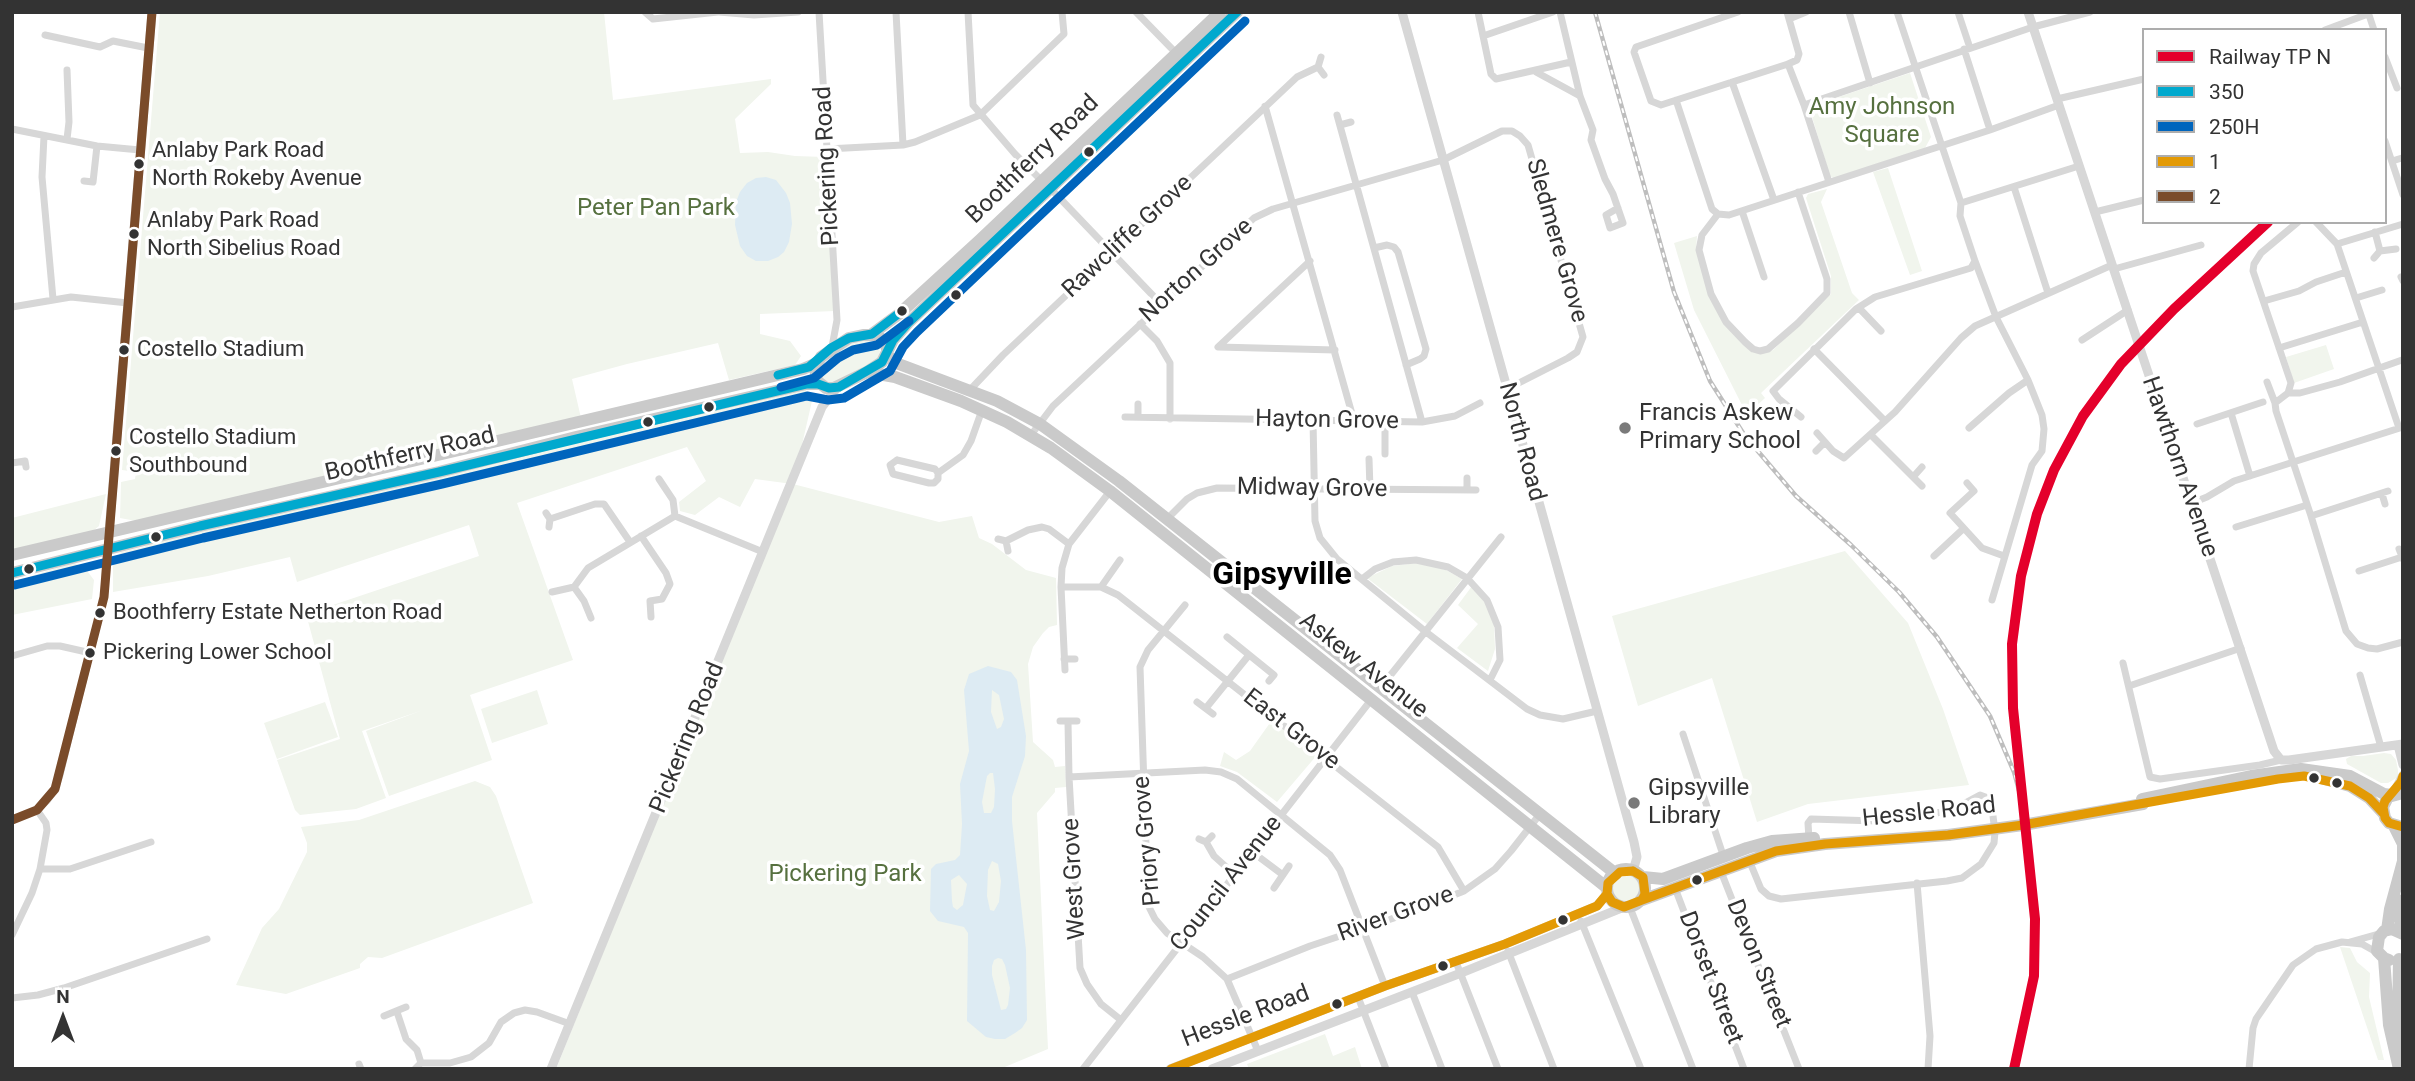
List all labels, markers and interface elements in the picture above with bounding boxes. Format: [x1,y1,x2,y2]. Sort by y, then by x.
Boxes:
legend [2142,28,2387,224]
text: Railway TP N [2209,45,2331,69]
text: 350 [2209,80,2244,104]
street label: Pickering Road [809,85,847,247]
street label: Boothferry Road [961,90,1105,230]
park label: Amy Johnson Square [1809,94,1955,150]
text: 250H [2209,115,2259,139]
place label: Anlaby Park Road North Rokeby Avenue [152,138,362,190]
unlabelled marker [1082,145,1096,159]
text: 1 [2209,150,2221,174]
street label: Sledmere Grove [1519,156,1593,326]
marker: Anlaby Park Road North Rokeby Avenue [132,157,146,171]
street label: Rawcliffe Grove [1057,169,1199,305]
text: 2 [2209,185,2221,209]
park label: Peter Pan Park [577,195,735,223]
place label: Anlaby Park Road North Sibelius Road [147,208,341,260]
street label: Norton Grove [1135,213,1259,329]
marker: Anlaby Park Road North Sibelius Road [127,227,141,241]
unlabelled marker [949,288,963,302]
unlabelled marker [895,304,909,318]
place label: Costello Stadium [137,337,304,363]
marker: Costello Stadium [117,343,131,357]
street label: Hawthorn Avenue [2135,373,2223,561]
street label: North Road [1491,380,1551,504]
unlabelled marker [702,400,716,414]
place label: Francis Askew Primary School [1639,400,1801,456]
street label: Hayton Grove [1255,405,1399,437]
unlabelled marker [641,415,655,429]
marker: Francis Askew Primary School [1617,420,1633,436]
street label: Boothferry Road [322,422,498,488]
place label: Costello Stadium Southbound [129,425,296,476]
marker: Costello Stadium Southbound [109,444,123,458]
street label: Midway Grove [1237,473,1387,505]
unlabelled marker [149,530,163,544]
district label: Gipsyville [1212,557,1352,595]
unlabelled marker [22,562,36,576]
place label: Boothferry Estate Netherton Road [113,600,442,626]
marker: Boothferry Estate Netherton Road [93,606,107,620]
street label: Askew Avenue [1293,607,1433,725]
place label: Pickering Lower School [103,640,332,666]
marker: Pickering Lower School [83,646,97,660]
street label: Pickering Road [645,658,731,818]
street label: East Grove [1237,683,1345,777]
unlabelled marker [2307,771,2321,785]
street label: Priory Grove [1128,775,1168,907]
place label: Gipsyville Library [1648,775,1749,831]
unlabelled marker [2330,776,2344,790]
street label: Hessle Road [1861,792,1997,834]
marker: Gipsyville Library [1626,795,1642,811]
street label: Council Avenue [1165,810,1289,958]
street label: West Grove [1057,817,1093,941]
park label: Pickering Park [768,861,922,889]
unlabelled marker [1690,873,1704,887]
street label: River Grove [1334,881,1458,949]
street label: Devon Street [1719,896,1797,1032]
street label: Dorset Street [1672,908,1748,1048]
unlabelled marker [1556,913,1570,927]
unlabelled marker [1436,959,1450,973]
street label: Hessle Road [1178,980,1314,1054]
north arrow [28,983,98,1053]
text: N [56,985,70,1008]
unlabelled marker [1330,997,1344,1011]

